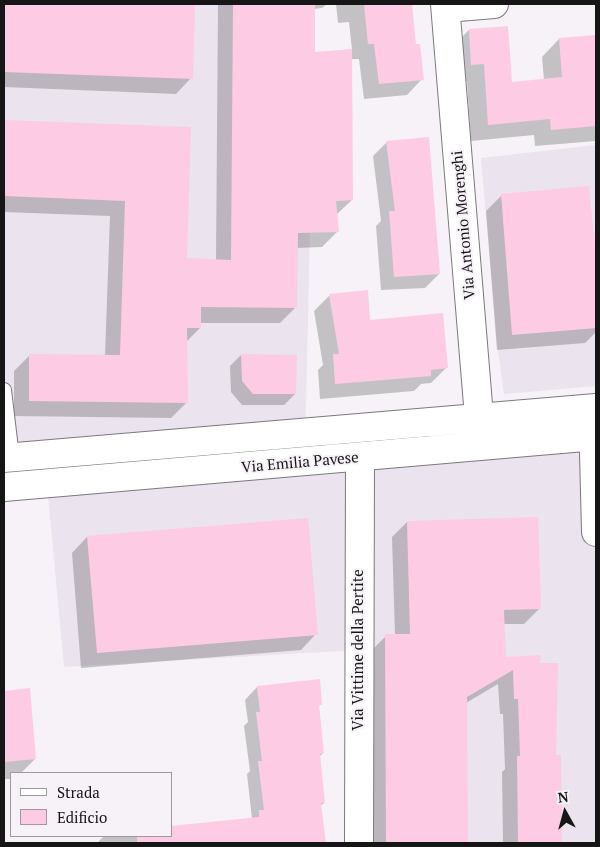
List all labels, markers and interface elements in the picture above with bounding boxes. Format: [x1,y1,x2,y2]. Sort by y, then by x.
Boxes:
street label: Via Antonio Morenghi [449,150,479,300]
street label: Via Emilia Pavese [241,449,359,477]
street label: Via Vittime della Pertite [350,569,368,731]
legend [10,772,172,837]
text: Strada [57,782,100,802]
north arrow [540,787,590,837]
text: N [557,787,570,807]
text: Edificio [57,807,107,827]

